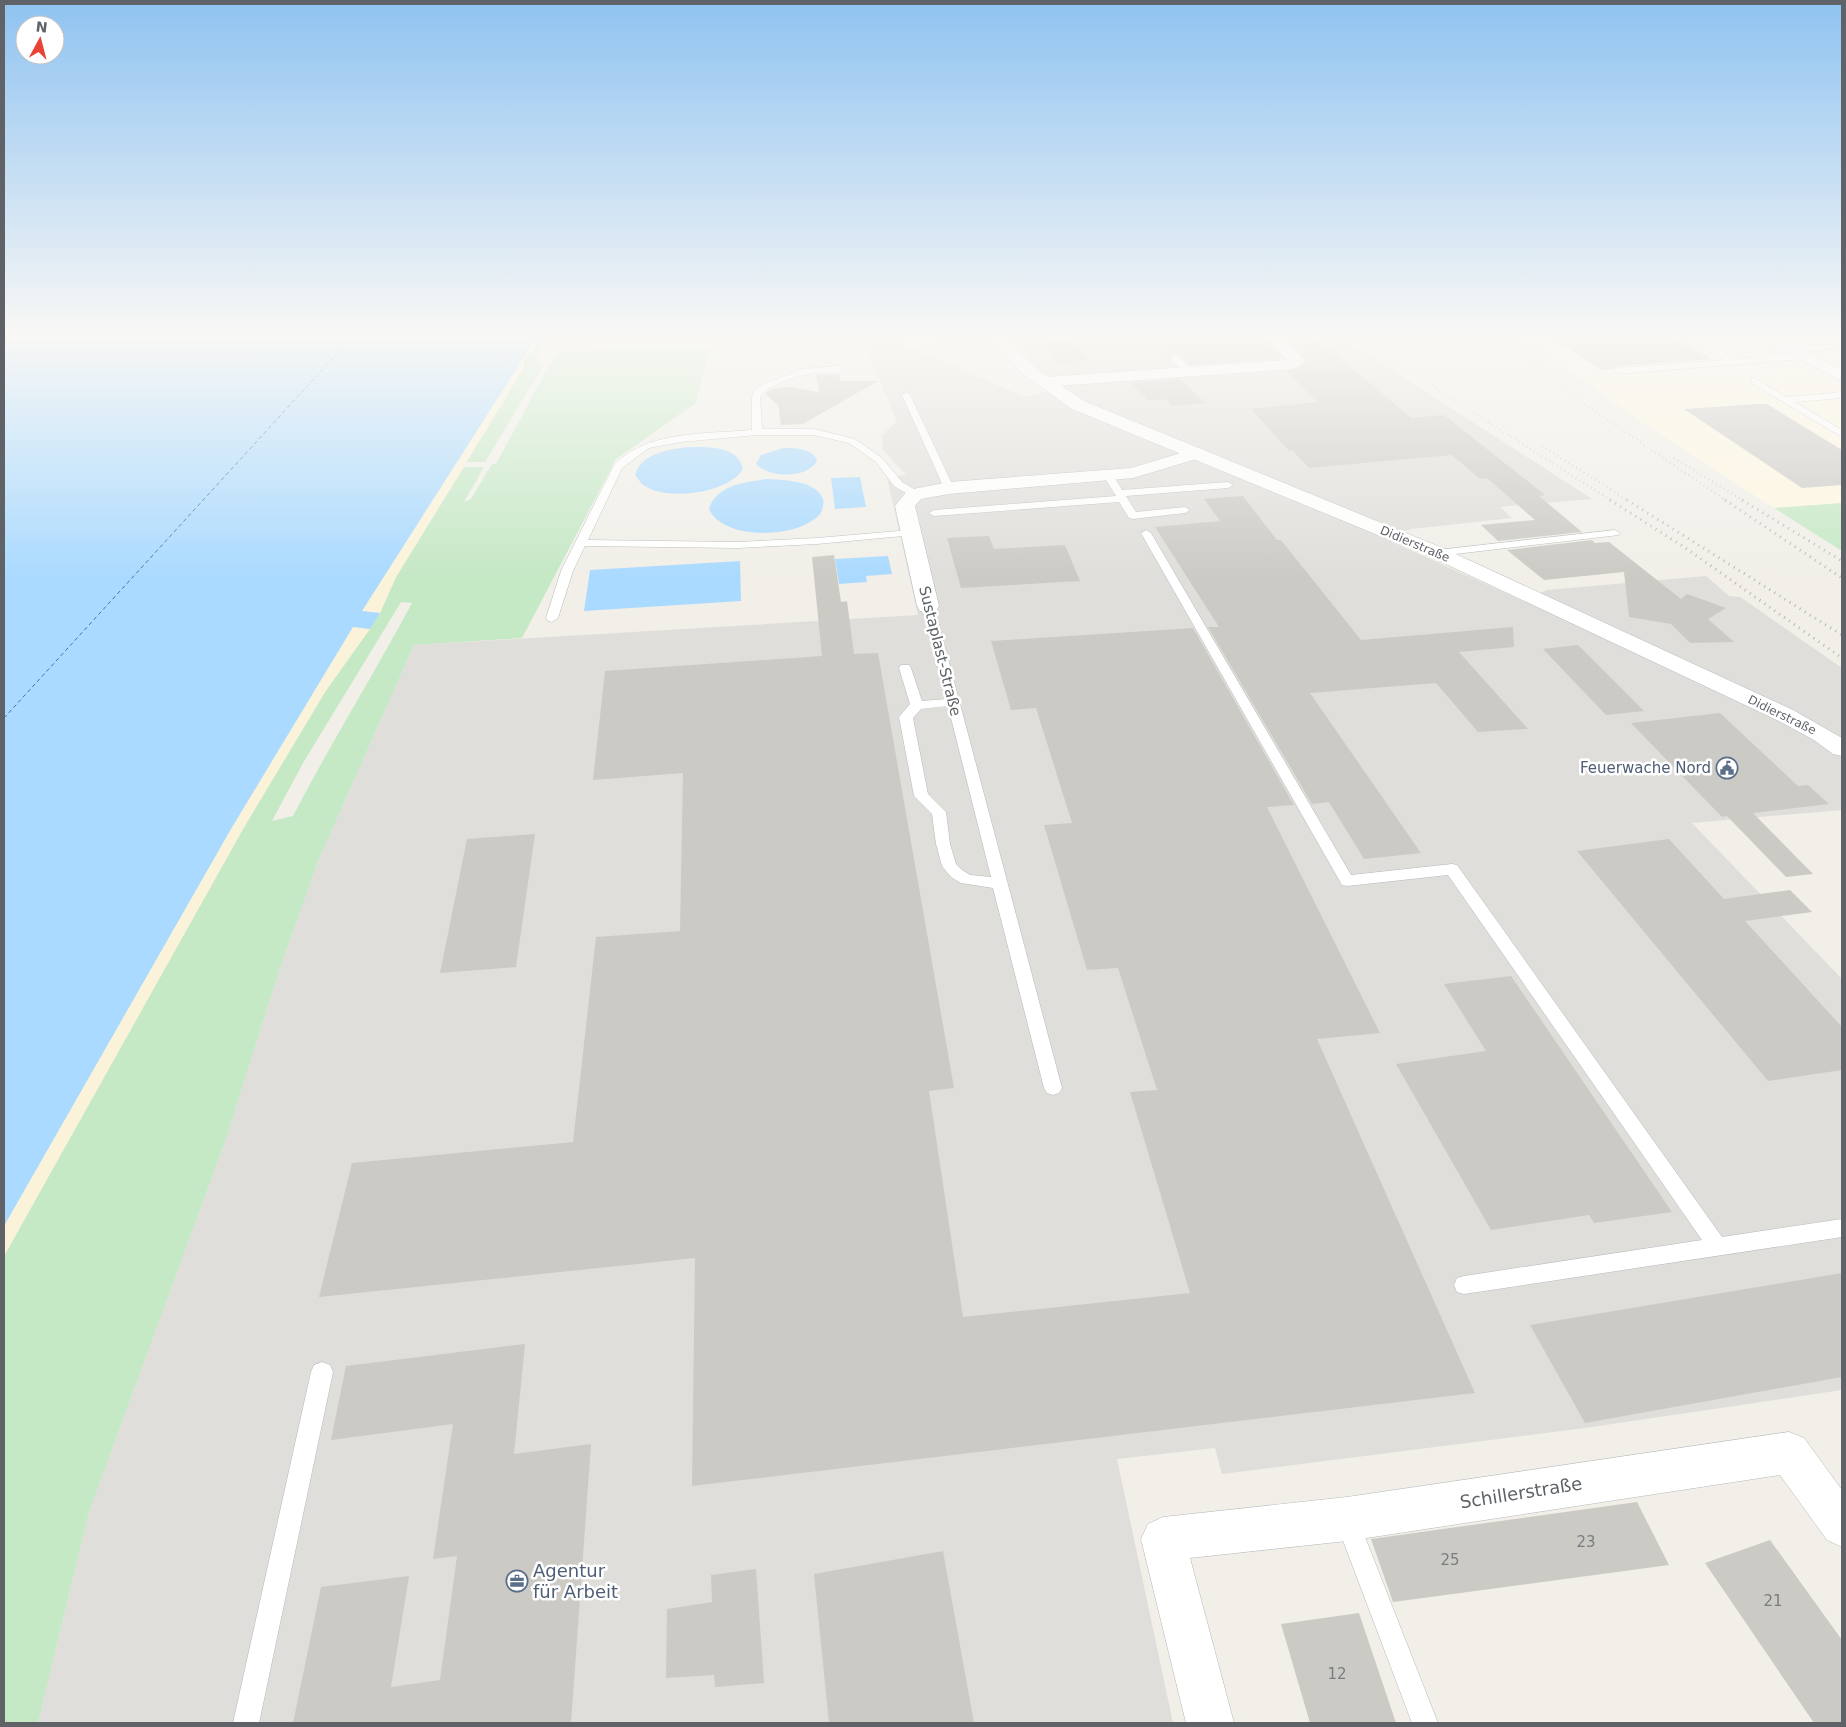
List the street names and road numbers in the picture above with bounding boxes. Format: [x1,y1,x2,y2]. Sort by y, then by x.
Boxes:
street label: Didierstraße [1378,523,1452,565]
street label: Sustaplast-Straße [915,584,965,718]
street label: Didierstraße [1746,692,1818,738]
street label: Schillerstraße [1458,1472,1584,1513]

